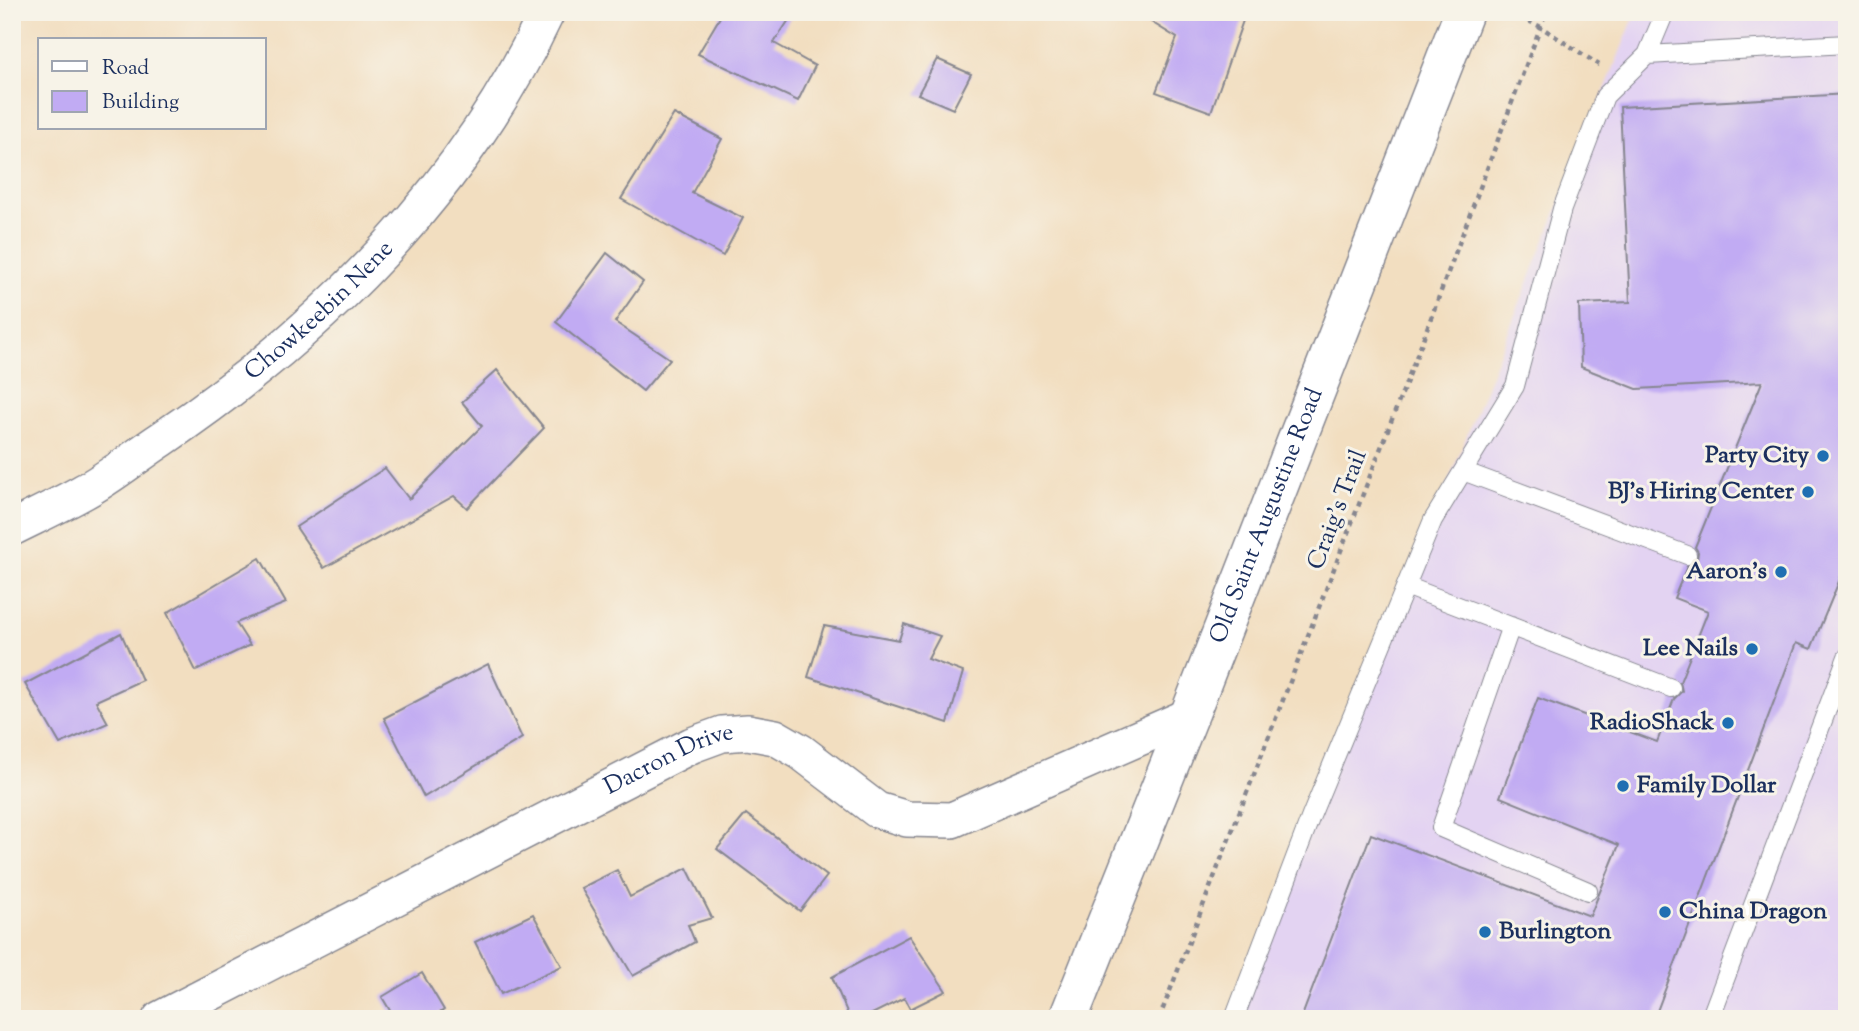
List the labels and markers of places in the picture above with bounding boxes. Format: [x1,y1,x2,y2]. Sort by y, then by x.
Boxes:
place label: Party City [1705,439,1809,473]
marker: Party City [1815,448,1831,464]
place label: BJ's Hiring Center [1608,475,1795,509]
marker: BJ's Hiring Center [1800,484,1816,500]
place label: Aaron's [1686,555,1767,589]
marker: Aaron's [1773,564,1789,580]
place label: Lee Nails [1643,632,1738,666]
marker: Lee Nails [1744,641,1760,657]
place label: RadioShack [1590,706,1715,740]
marker: RadioShack [1720,715,1736,731]
place label: Family Dollar [1637,769,1777,803]
marker: Family Dollar [1615,778,1631,794]
place label: China Dragon [1679,895,1828,929]
marker: China Dragon [1657,904,1673,920]
place label: Burlington [1499,915,1612,949]
marker: Burlington [1477,924,1493,940]

